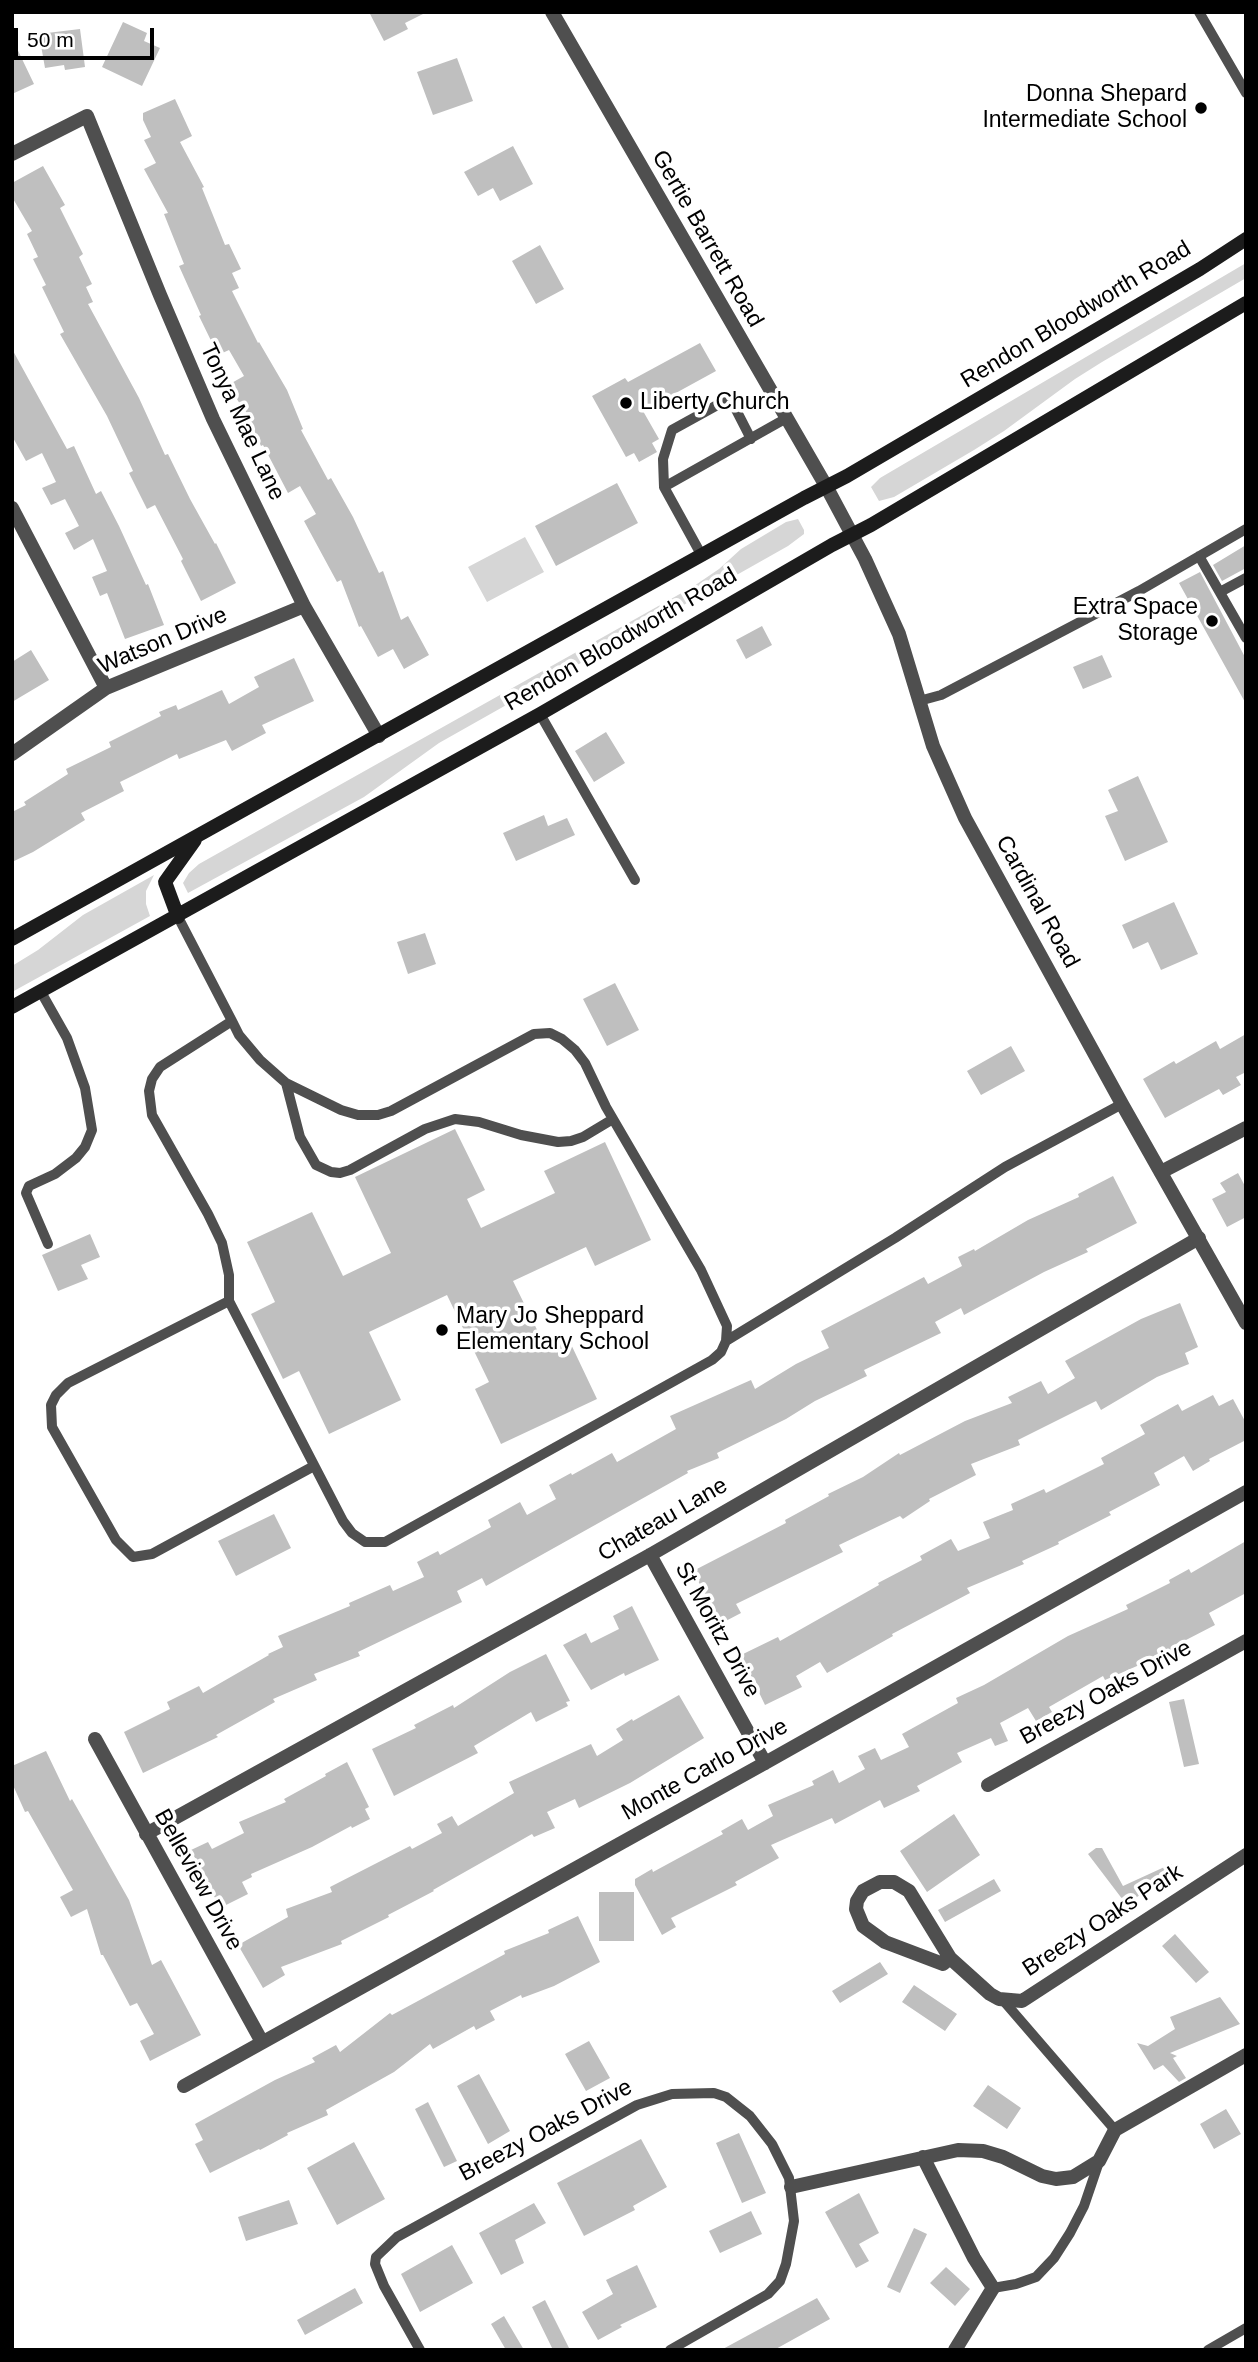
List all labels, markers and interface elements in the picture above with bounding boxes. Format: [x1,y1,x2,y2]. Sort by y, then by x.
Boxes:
scale bar [18,14,158,58]
text: 50 m [27,28,74,51]
place label: Donna Shepard Intermediate School [982,81,1187,135]
marker: Donna Shepard Intermediate School [1193,100,1209,116]
street label: Gertie Barrett Road [645,146,769,332]
street label: Rendon Bloodworth Road [956,235,1196,395]
street label: Tonya Mae Lane [194,339,290,505]
place label: Liberty Church [640,389,790,417]
marker: Liberty Church [618,395,634,411]
street label: Rendon Bloodworth Road [500,562,742,718]
place label: Extra Space Storage [1073,594,1198,648]
street label: Watson Drive [94,601,232,681]
marker: Extra Space Storage [1204,613,1220,629]
street label: Cardinal Road [989,831,1085,973]
place label: Mary Jo Sheppard Elementary School [456,1303,649,1357]
marker: Mary Jo Sheppard Elementary School [434,1322,450,1338]
street label: Chateau Lane [594,1472,732,1568]
street label: St Moritz Drive [668,1557,766,1703]
street label: Breezy Oaks Drive [1015,1634,1197,1752]
street label: Monte Carlo Drive [617,1713,793,1827]
street label: Belleview Drive [148,1805,248,1955]
street label: Breezy Oaks Park [1018,1859,1188,1983]
street label: Breezy Oaks Drive [455,2074,637,2188]

